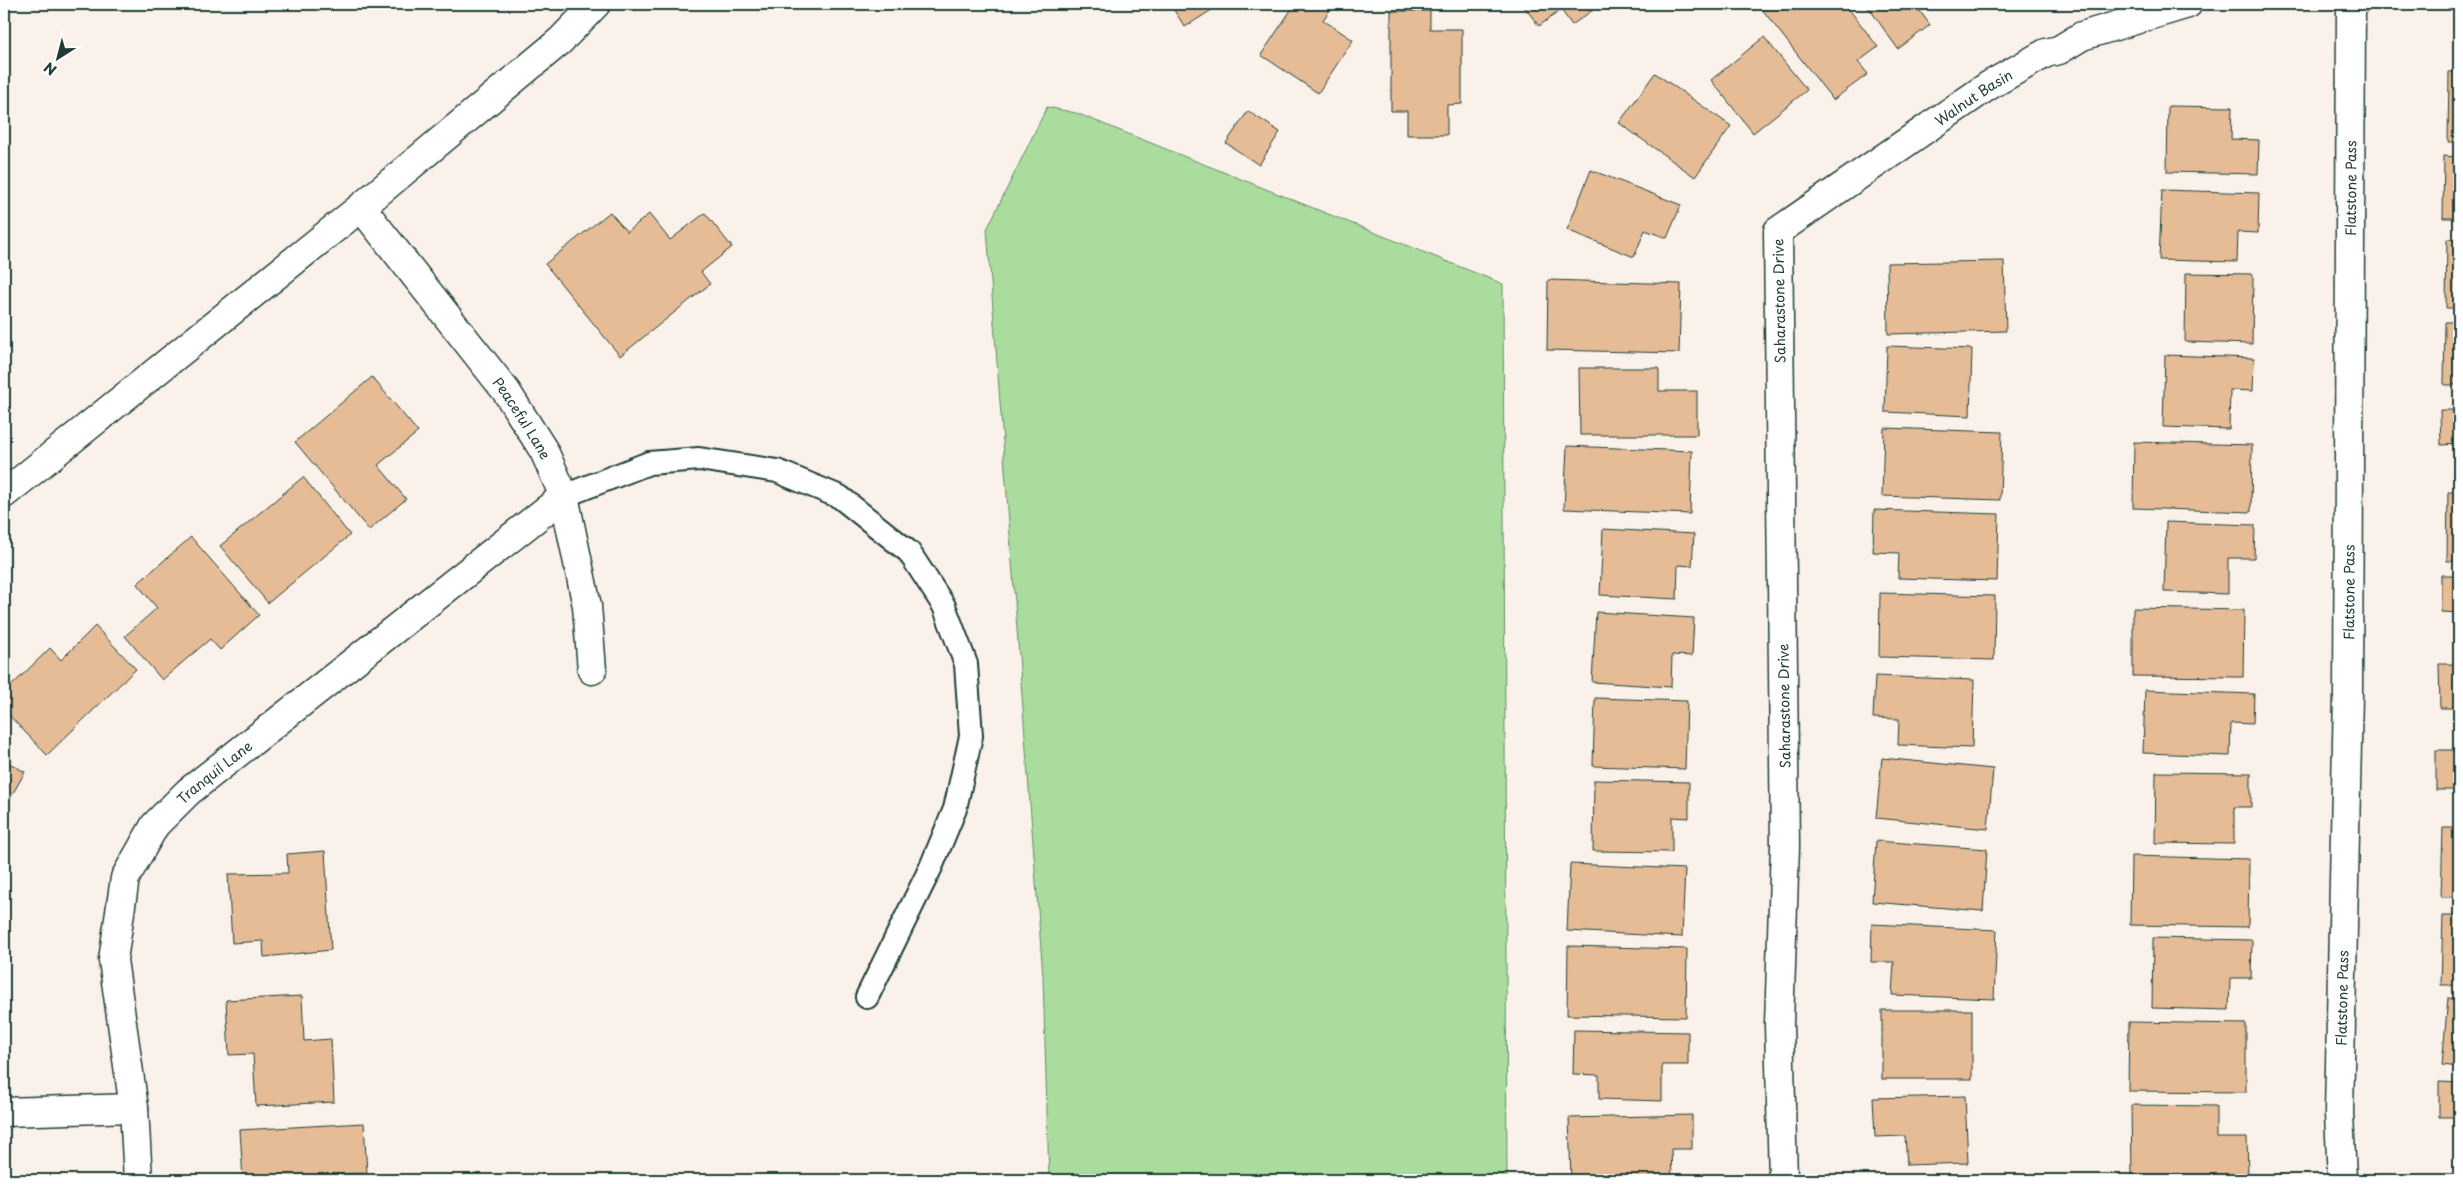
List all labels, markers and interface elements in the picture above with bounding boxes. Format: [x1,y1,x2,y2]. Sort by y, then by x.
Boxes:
north arrow [32,32,82,82]
text: N [39,57,61,81]
street label: Walnut Basin [1930,64,2016,131]
street label: Flatstone Pass [2339,140,2361,236]
street label: Saharastone Drive [1767,238,1791,364]
street label: Peaceful Lane [488,372,557,463]
street label: Flatstone Pass [2338,544,2359,640]
street label: Saharastone Drive [1772,643,1796,769]
street label: Tranquil Lane [171,735,257,809]
street label: Flatstone Pass [2330,950,2353,1046]

